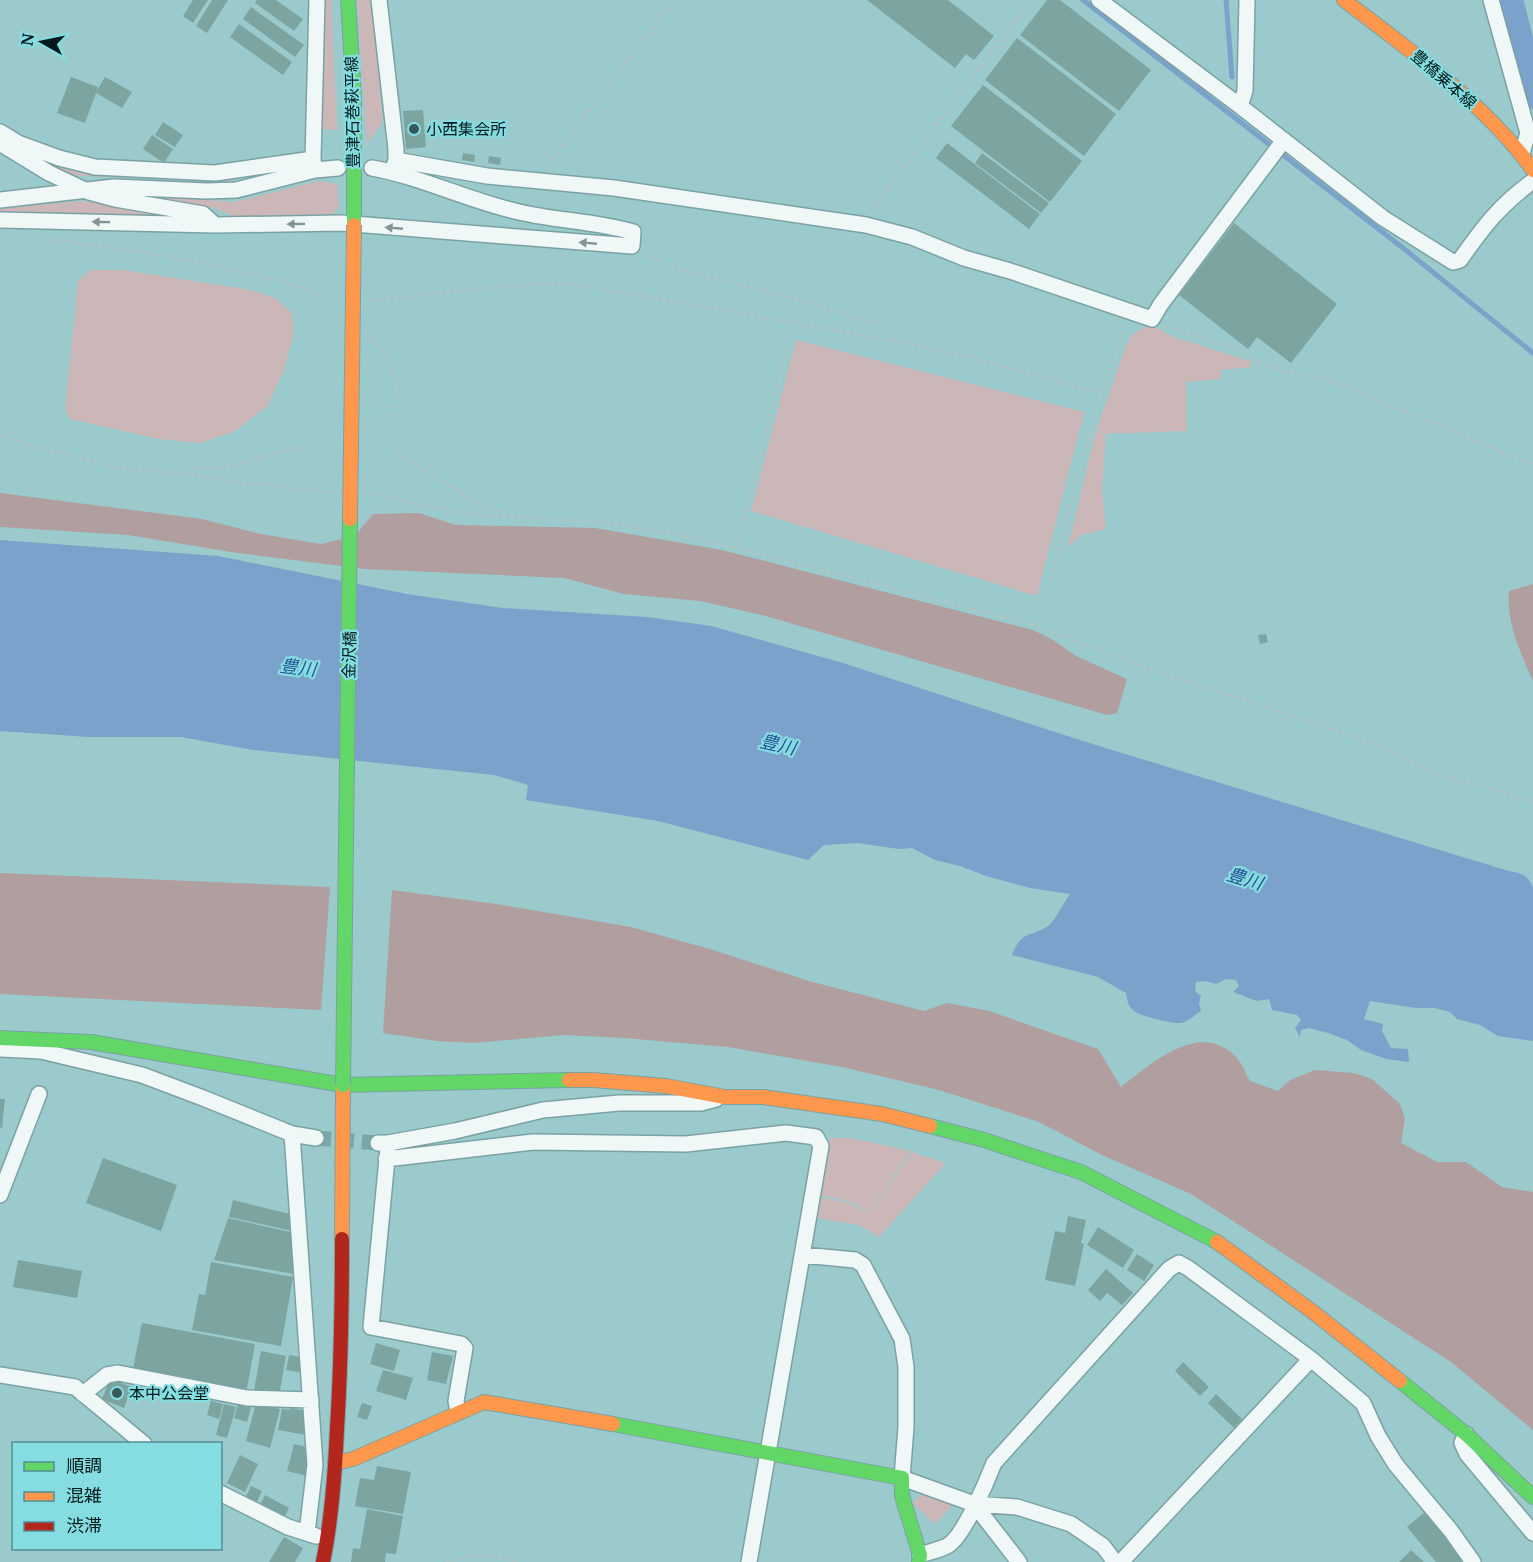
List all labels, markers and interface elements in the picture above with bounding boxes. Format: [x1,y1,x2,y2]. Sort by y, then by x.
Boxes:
north arrow [12,12,72,72]
text: N [15,31,39,48]
street label: 豊橋乗本線 [1407,44,1481,114]
street label: 豊津石巻萩平線 [340,56,364,168]
place label: 小西集会所 [426,118,506,140]
marker: 小西集会所 [407,122,421,136]
one-way arrow [91,218,110,227]
one-way arrow [286,219,305,229]
one-way arrow [384,223,403,233]
one-way arrow [579,239,598,248]
street label: 金沢橋 [338,631,360,679]
water label: 豊川 [279,653,319,681]
water label: 豊川 [758,728,800,760]
water label: 豊川 [1224,861,1268,895]
place label: 本中公会堂 [129,1382,209,1404]
marker: 本中公会堂 [110,1386,124,1400]
legend [12,1442,222,1550]
text: 順調 [66,1453,102,1477]
text: 混雑 [66,1483,102,1507]
text: 渋滞 [66,1513,102,1537]

